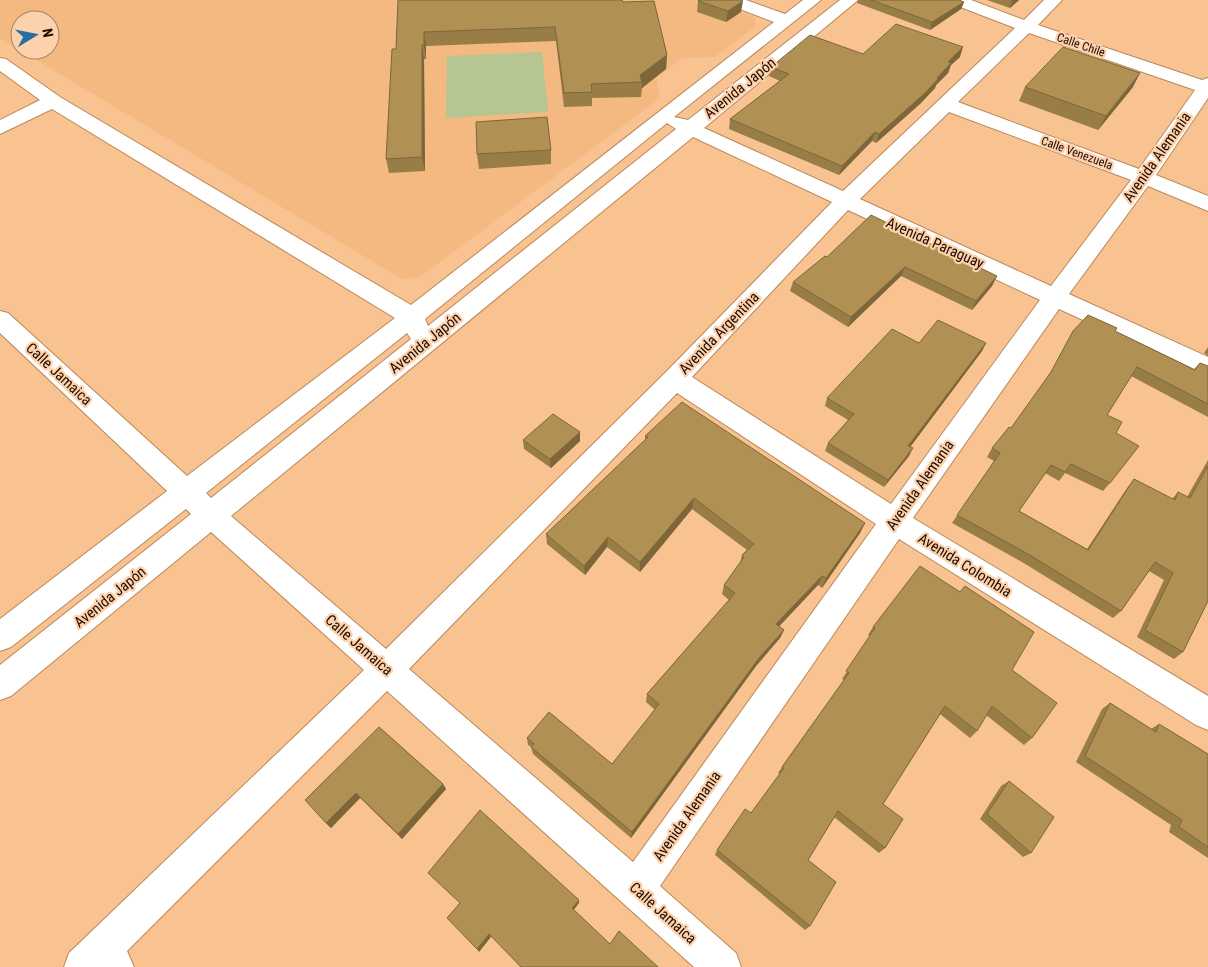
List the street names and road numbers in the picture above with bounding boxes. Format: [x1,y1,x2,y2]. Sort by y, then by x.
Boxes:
street label: Calle Chile [1055,30,1107,60]
street label: Avenida Japón [701,54,779,122]
street label: Avenida Alemania [1119,108,1195,206]
street label: Calle Venezuela [1039,134,1115,173]
street label: Avenida Paraguay [883,213,987,273]
street label: Avenida Argentina [675,288,763,378]
street label: Avenida Japón [386,309,464,377]
street label: Calle Jamaica [22,339,96,409]
street label: Avenida Alemania [882,436,958,534]
street label: Avenida Colombia [915,529,1015,601]
street label: Avenida Japón [71,563,149,631]
street label: Calle Jamaica [322,611,396,679]
street label: Avenida Alemania [649,767,725,865]
street label: Calle Jamaica [626,878,700,948]

